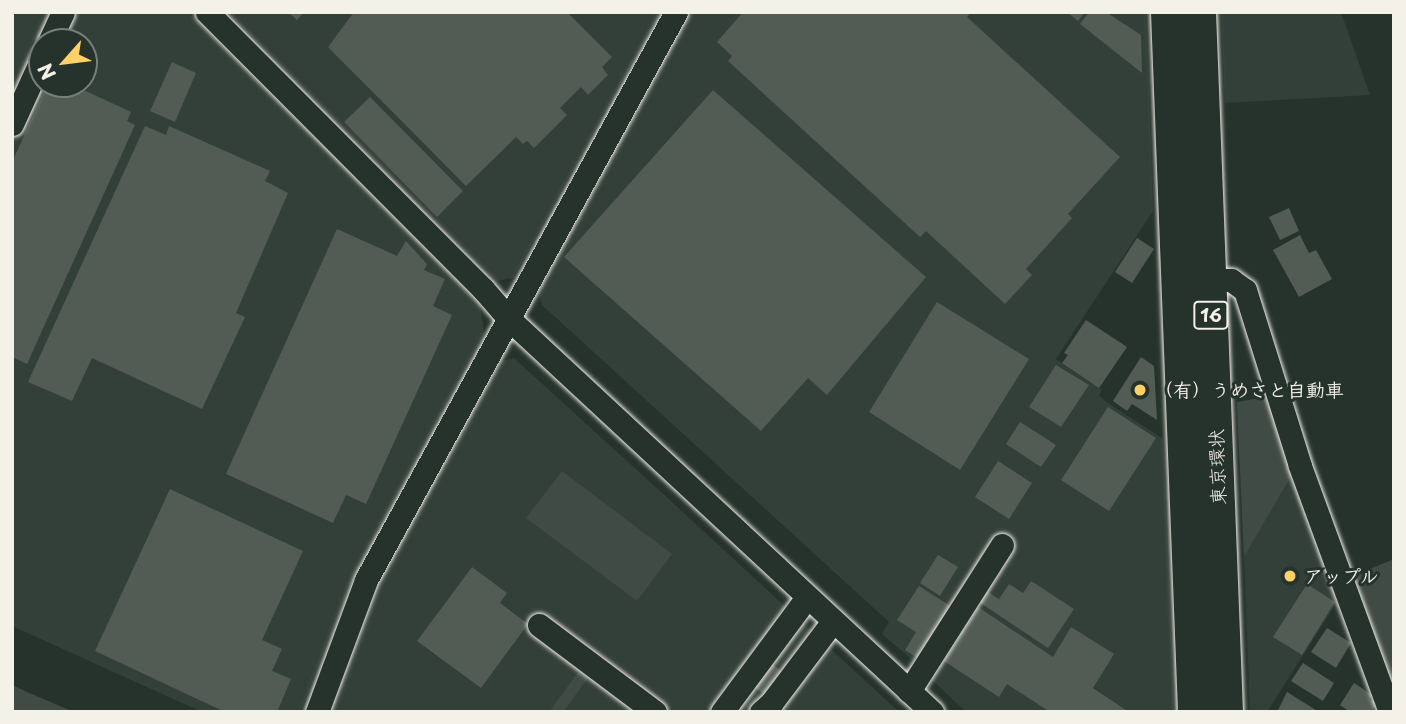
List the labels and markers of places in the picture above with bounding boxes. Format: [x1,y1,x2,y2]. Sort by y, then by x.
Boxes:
place label: （有）うめさと自動車 [1154,379,1344,401]
marker: （有）うめさと自動車 [1132,382,1148,398]
place label: アップル [1304,565,1380,587]
marker: アップル [1282,568,1298,584]

